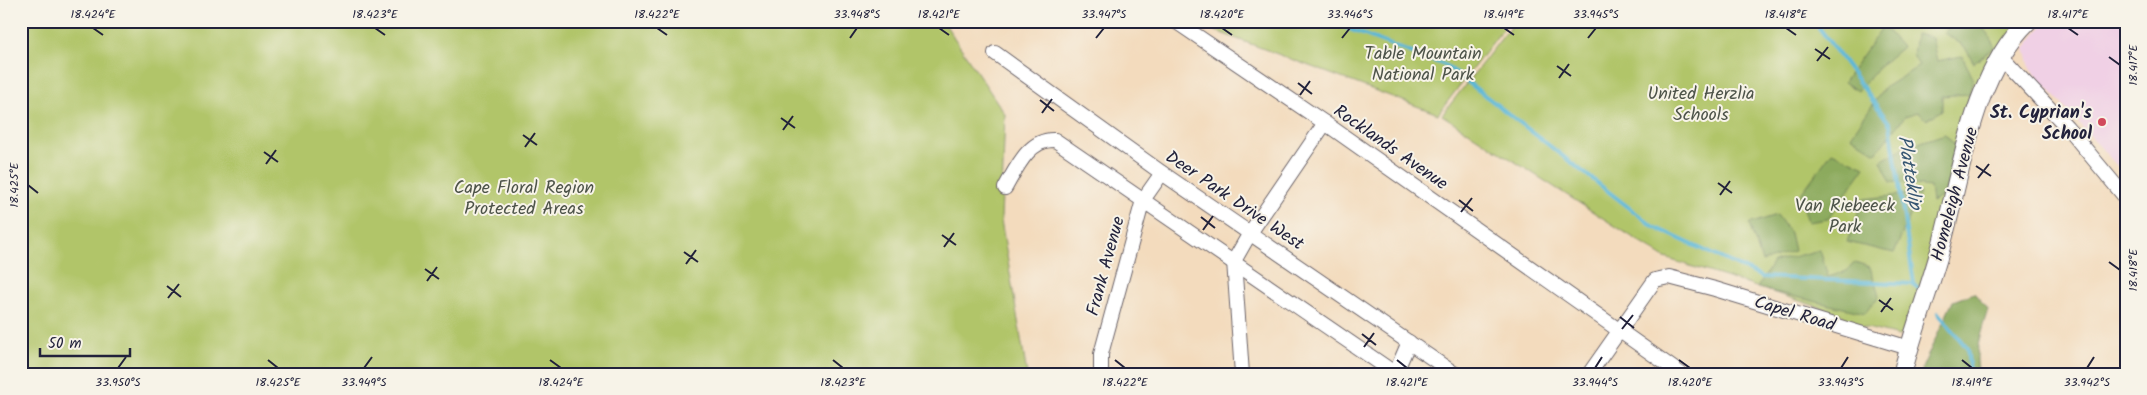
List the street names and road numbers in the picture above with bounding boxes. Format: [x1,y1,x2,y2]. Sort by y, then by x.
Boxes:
street label: Rocklands Avenue [1327,98,1454,199]
street label: Homeleigh Avenue [1924,124,1987,265]
street label: Deer Park Drive West [1159,144,1310,259]
street label: Frank Avenue [1079,213,1134,319]
street label: Capel Road [1750,288,1840,341]

